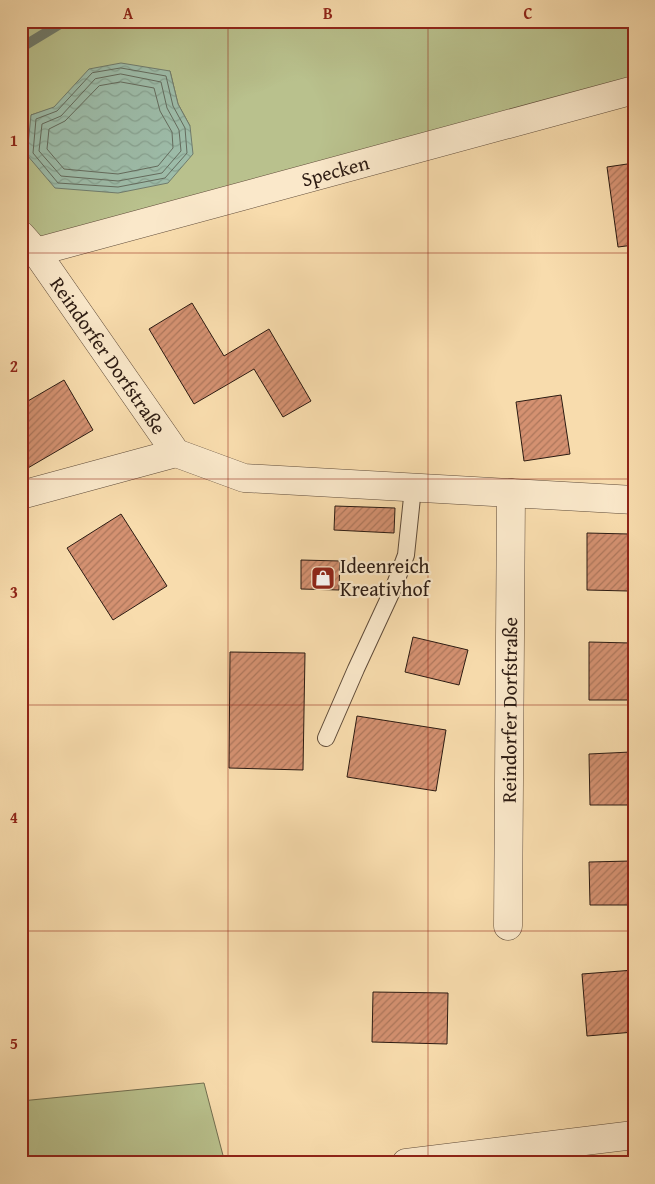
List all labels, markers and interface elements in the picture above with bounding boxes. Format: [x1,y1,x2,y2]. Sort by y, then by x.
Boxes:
text: A [123,1,134,25]
text: B [323,1,333,25]
text: C [523,1,533,25]
text: 1 [10,128,18,152]
street label: Specken [298,147,372,193]
street label: Reindorfer Dorfstraße [44,271,174,440]
text: 2 [10,354,18,378]
place label: Ideenreich Kreativhof [340,551,432,603]
shop icon: Ideenreich Kreativhof [310,565,336,591]
text: 3 [10,580,18,604]
street label: Reindorfer Dorfstraße [494,617,524,803]
text: 4 [10,805,18,829]
text: 5 [10,1031,18,1055]

